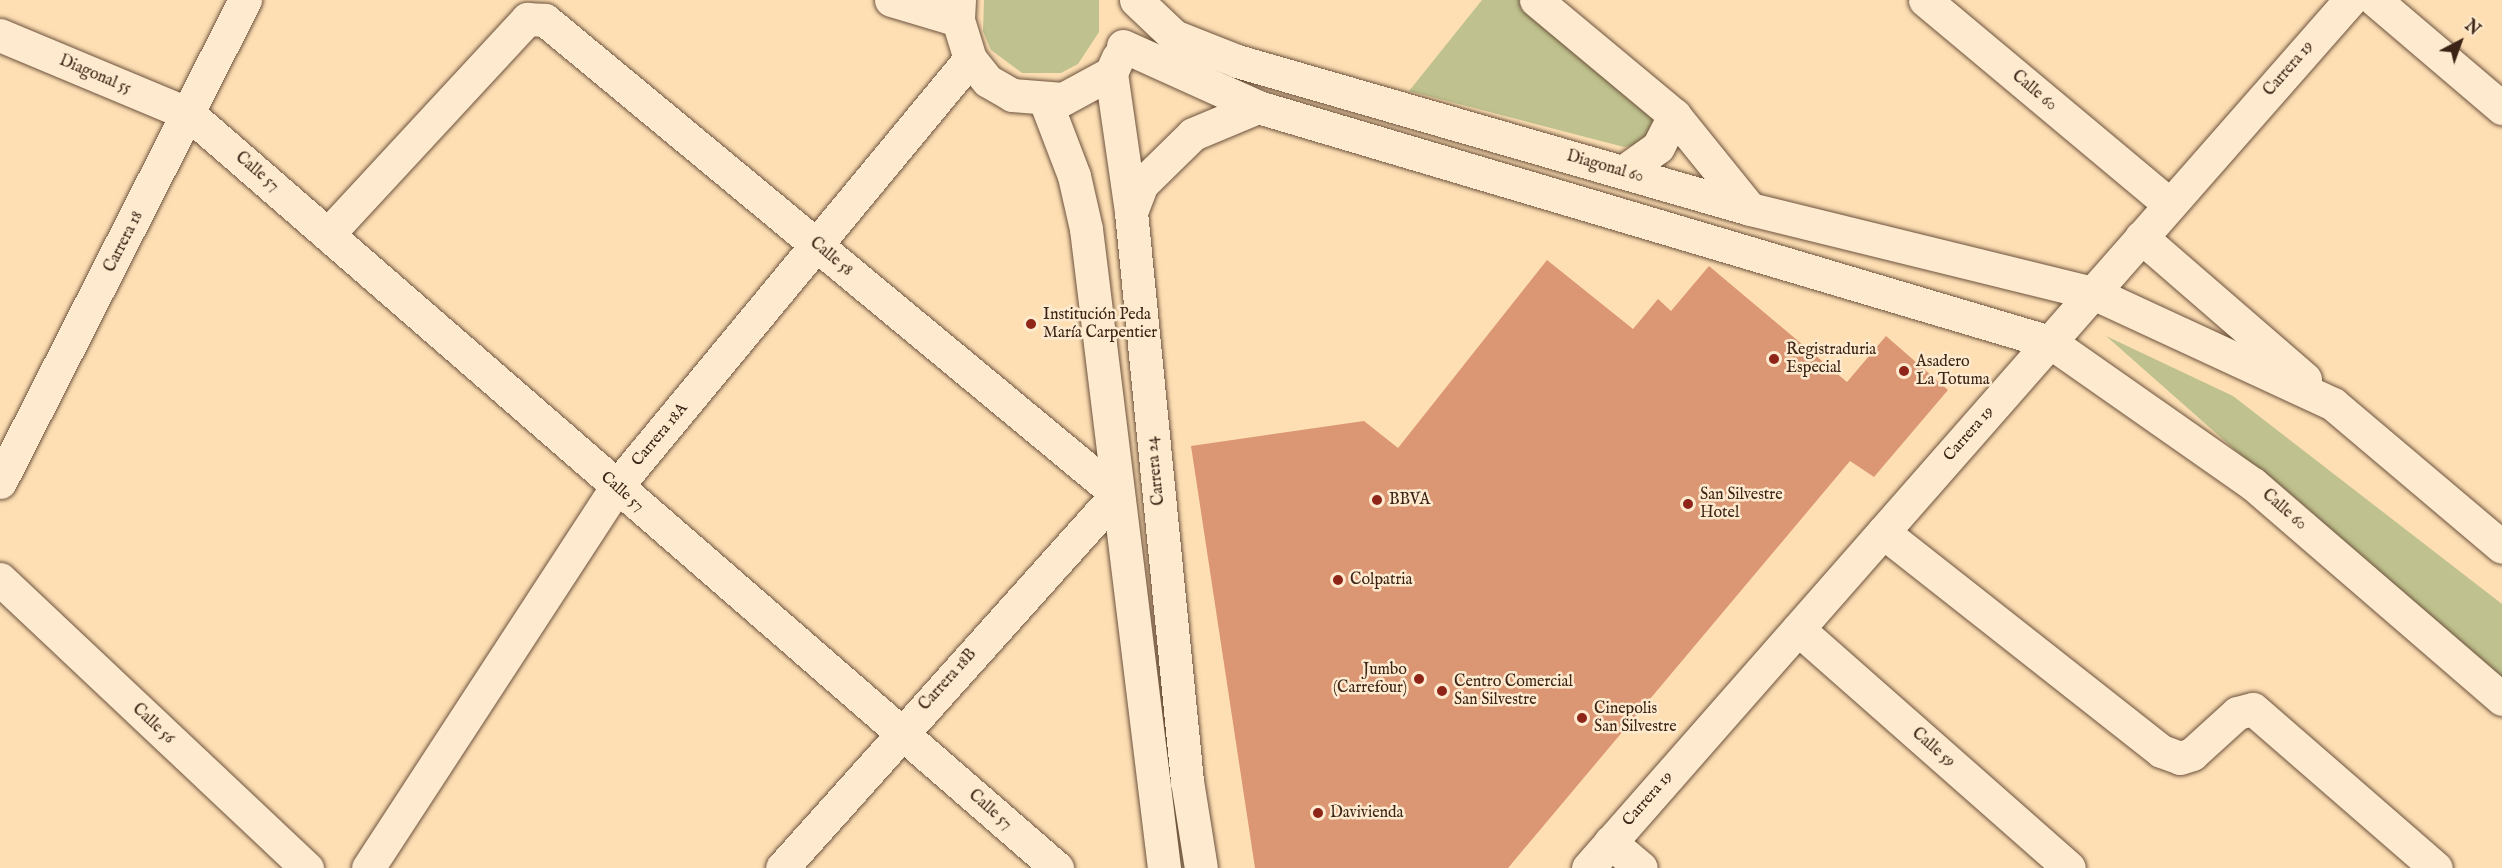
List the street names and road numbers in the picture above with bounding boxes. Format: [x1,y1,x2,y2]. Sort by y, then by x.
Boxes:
street label: Carrera 19 [2260,38,2318,100]
street label: Diagonal 55 [56,51,134,99]
street label: Calle 60 [2008,67,2060,115]
street label: Diagonal 60 [1564,147,1646,187]
street label: Calle 57 [231,148,283,196]
street label: Carrera 18 [100,208,148,276]
street label: Calle 58 [806,234,856,280]
street label: Carrera 18A [628,399,692,471]
street label: Carrera 19 [1940,403,1998,465]
street label: Carrera 24 [1143,436,1169,506]
street label: Calle 57 [596,468,648,516]
street label: Calle 60 [2258,486,2310,534]
street label: Carrera 18B [915,645,981,715]
street label: Calle 56 [128,700,178,748]
street label: Calle 59 [1908,724,1958,772]
street label: Carrera 19 [1619,768,1677,830]
street label: Calle 57 [964,786,1016,834]

